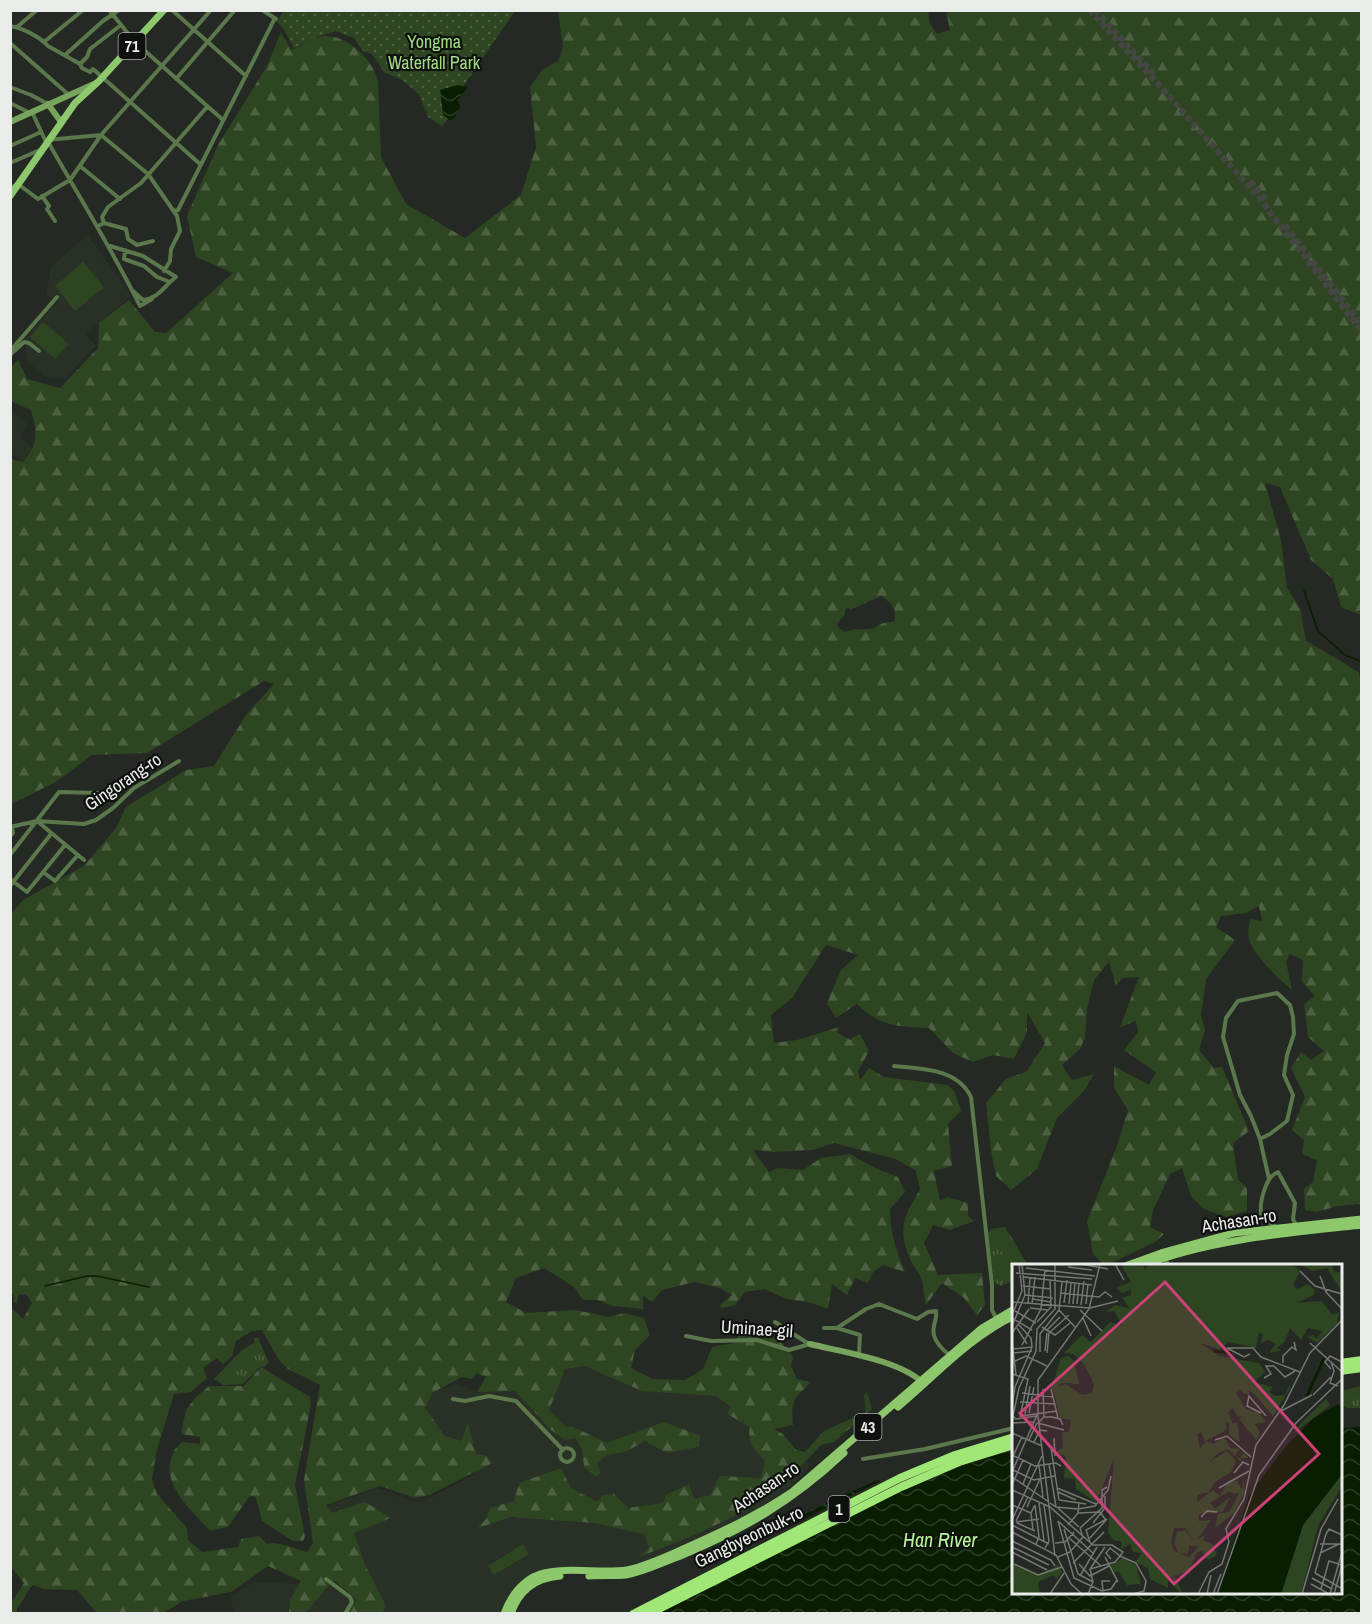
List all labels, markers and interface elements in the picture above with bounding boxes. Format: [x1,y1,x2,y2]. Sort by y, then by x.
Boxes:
park label: Yongma Waterfall Park [388,29,481,75]
road number: 71 [118,33,146,59]
street label: Gingorang-ro [79,747,166,816]
street label: Achasan-ro [1199,1202,1278,1239]
inset map [1012,1264,1342,1594]
street label: Uminae-gil [720,1314,794,1343]
road number: 43 [854,1414,882,1440]
street label: Achasan-ro [727,1455,804,1519]
road number: 1 [828,1496,850,1522]
street label: Gangbyeonbuk-ro [690,1499,807,1574]
water label: Han River [903,1526,977,1553]

